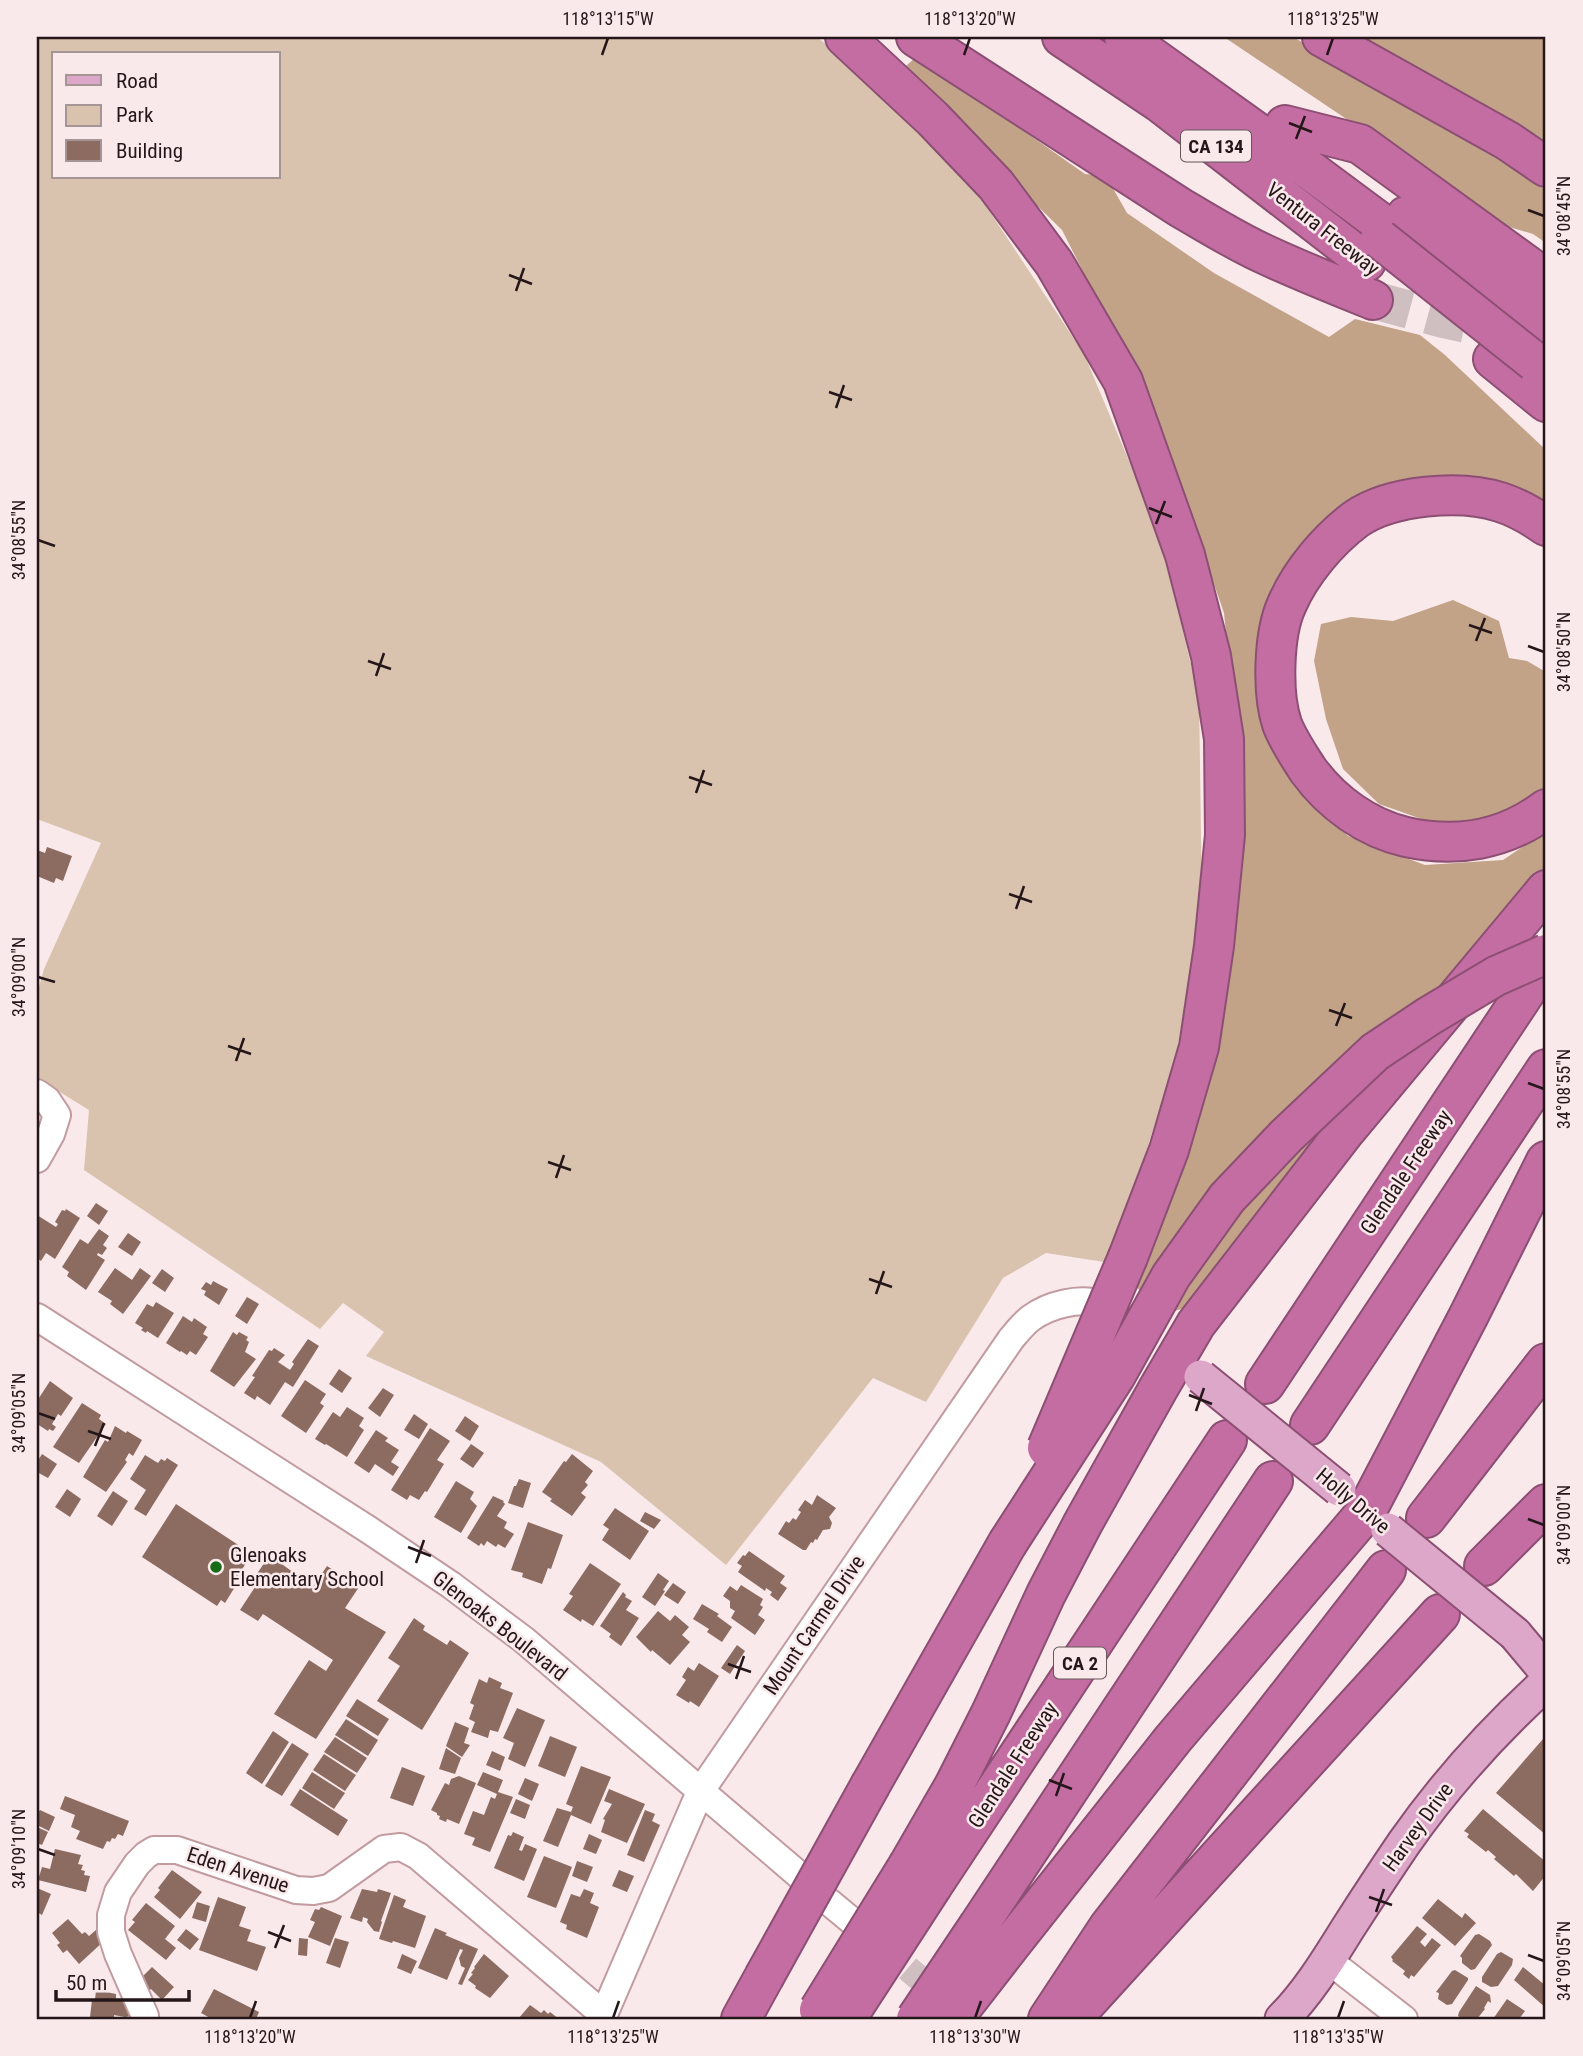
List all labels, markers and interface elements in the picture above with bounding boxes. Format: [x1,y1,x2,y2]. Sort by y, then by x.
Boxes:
text: 118°13'15"W [562,8,654,29]
text: 118°13'20"W [924,8,1016,29]
text: 118°13'25"W [1287,8,1379,29]
legend [52,52,280,178]
text: Road [116,69,158,93]
text: Park [116,103,154,127]
road number: CA 134 [1181,130,1251,162]
text: Building [116,139,183,163]
text: 34°08'45"N [1553,176,1574,256]
street label: Ventura Freeway [1262,177,1384,281]
text: 34°08'55"N [8,500,29,580]
text: 34°08'50"N [1553,612,1574,692]
text: 34°09'00"N [8,937,29,1017]
text: 34°08'55"N [1553,1049,1574,1129]
street label: Glendale Freeway [1355,1105,1457,1239]
text: 34°09'05"N [8,1373,29,1453]
street label: Holly Drive [1311,1463,1395,1539]
text: 34°09'00"N [1553,1485,1574,1565]
place label: Glenoaks Elementary School [230,1543,384,1591]
street label: Mount Carmel Drive [758,1550,870,1699]
marker: Glenoaks Elementary School [208,1559,224,1575]
street label: Glenoaks Boulevard [428,1566,572,1686]
road number: CA 2 [1054,1648,1106,1679]
street label: Glendale Freeway [963,1697,1063,1832]
street label: Harvey Drive [1378,1778,1458,1876]
text: 34°09'10"N [8,1809,29,1889]
street label: Eden Avenue [184,1842,292,1898]
text: 34°09'05"N [1553,1921,1574,2001]
scale bar [56,1958,189,2002]
text: 50 m [66,1971,107,1995]
text: 118°13'20"W [204,2026,296,2047]
text: 118°13'25"W [567,2026,659,2047]
text: 118°13'30"W [929,2026,1021,2047]
text: 118°13'35"W [1292,2026,1384,2047]

